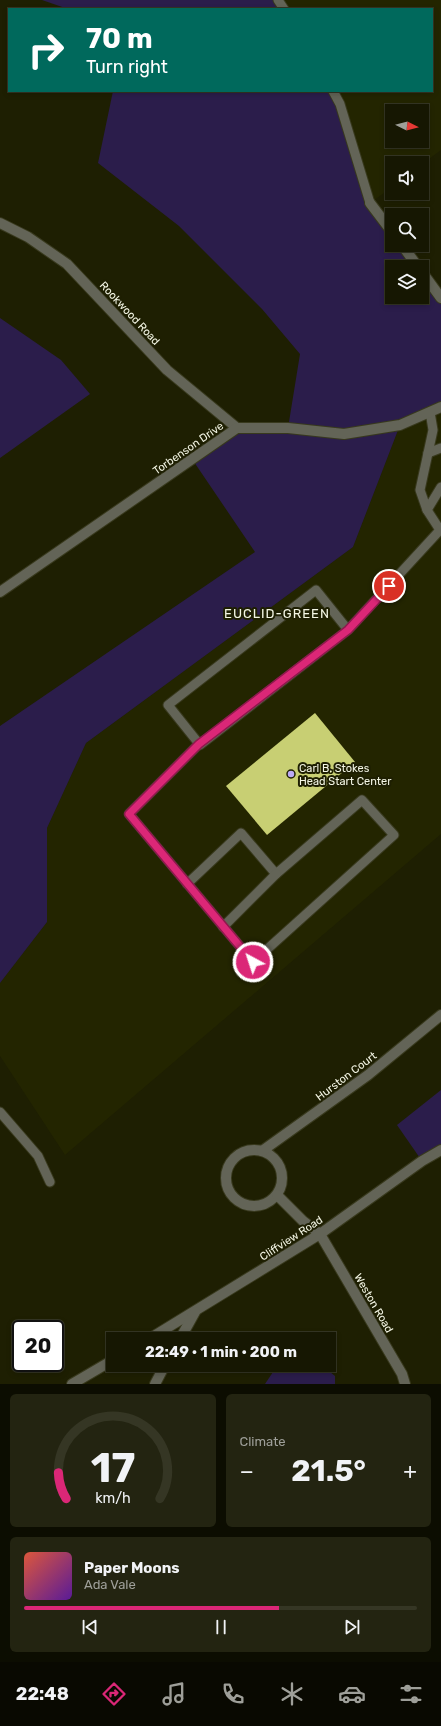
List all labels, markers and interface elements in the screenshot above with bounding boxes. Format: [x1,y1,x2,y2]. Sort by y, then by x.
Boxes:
text: 70 m [86,22,153,55]
icon: right [20,24,72,76]
text: Turn right [86,56,168,78]
north arrow [385,104,429,148]
map controls [385,104,429,304]
button: sound [385,156,429,200]
button: search [385,208,429,252]
button: layers [385,260,429,304]
street label: Rookwood Road [97,279,162,348]
street label: Torbenson Drive [151,419,226,478]
pin [372,569,406,603]
icon: arrive [378,575,400,597]
district label: EUCLID-GREEN [224,606,330,621]
place label: Carl B. Stokes Head Start Center [299,762,392,788]
marker: Carl B. Stokes Head Start Center [286,769,296,779]
position arrow [232,941,274,983]
street label: Hurston Court [313,1049,380,1104]
street label: Cliffview Road [257,1213,325,1264]
street label: Weston Road [351,1271,396,1335]
speed limit sign: 20 [12,1320,64,1372]
text: 22:49 · 1 min · 200 m [145,1343,297,1361]
text: Climate [240,1434,286,1449]
text: 17 [90,1442,135,1491]
text: 21.5° [291,1453,366,1489]
text: − [240,1458,254,1485]
text: + [403,1458,417,1485]
text: km/h [95,1489,131,1506]
text: Paper Moons [84,1559,180,1577]
text: Ada Vale [84,1577,136,1592]
icon: previous [79,1616,101,1638]
icon: pause [210,1616,232,1638]
icon: next [341,1616,363,1638]
icon: directions [100,1680,128,1708]
icon: music [160,1680,188,1708]
icon: phone [219,1680,247,1708]
icon: climate [278,1680,306,1708]
icon: car [338,1680,366,1708]
icon: filters [397,1680,425,1708]
text: 22:48 [16,1683,69,1705]

